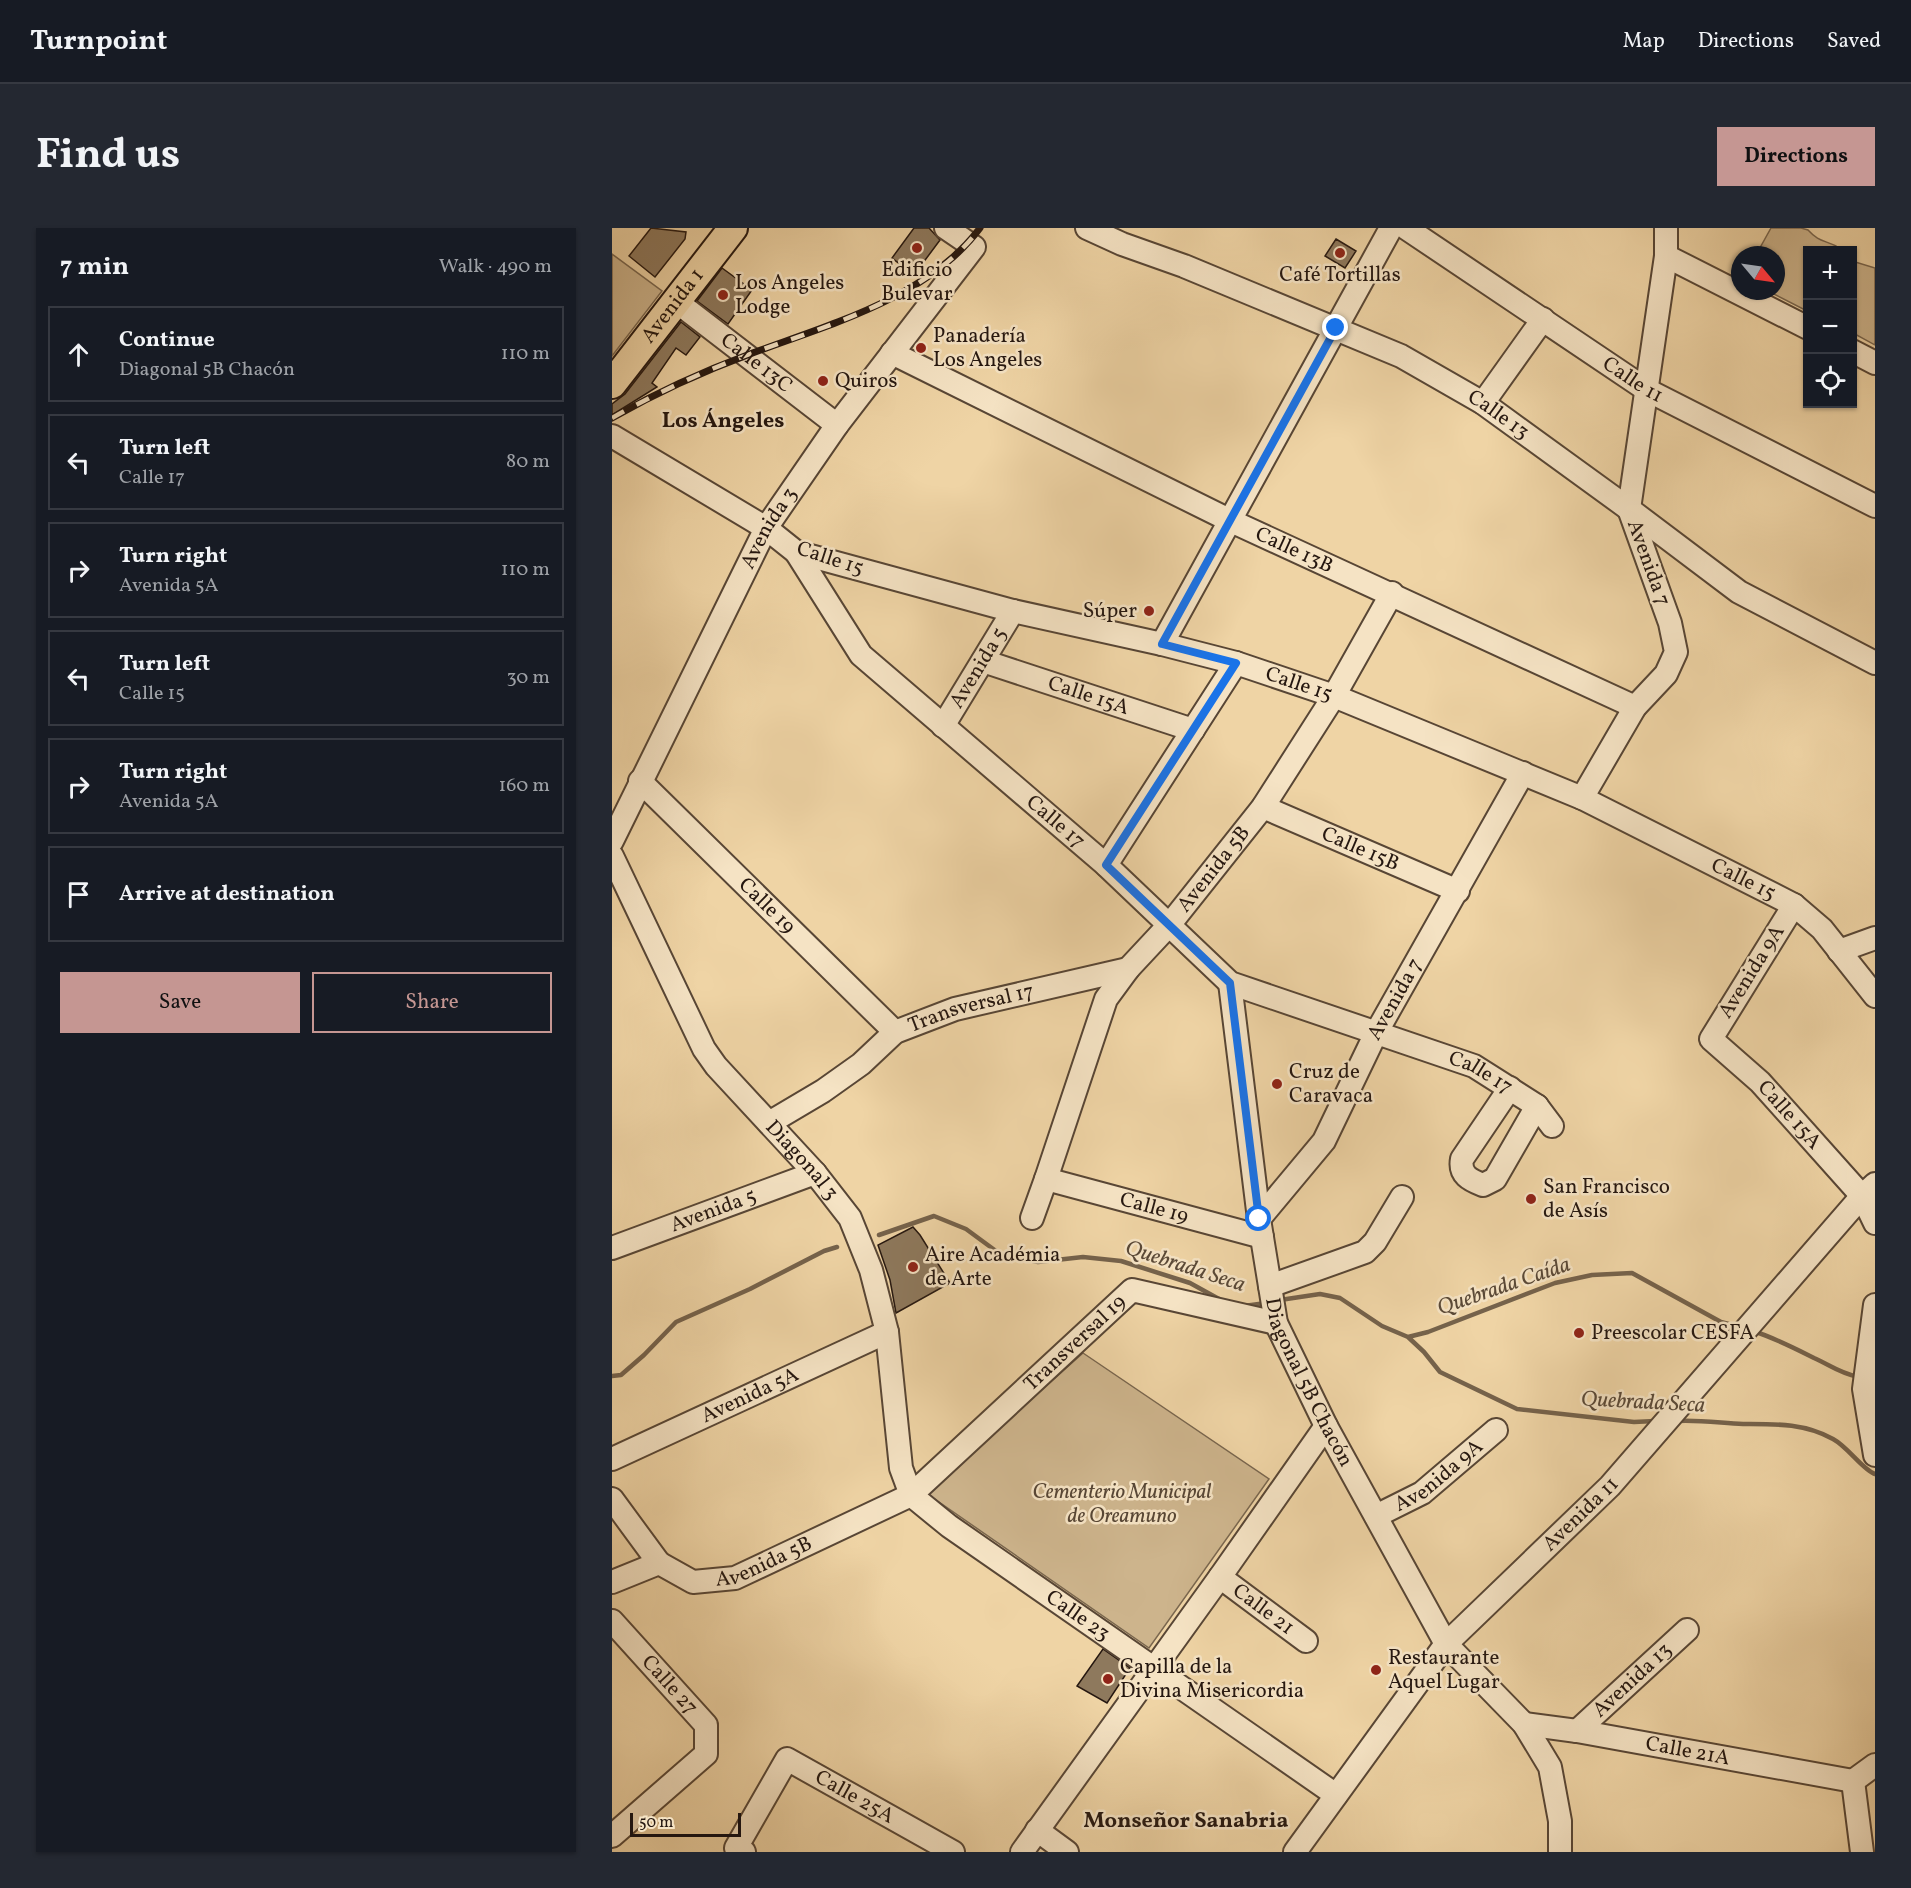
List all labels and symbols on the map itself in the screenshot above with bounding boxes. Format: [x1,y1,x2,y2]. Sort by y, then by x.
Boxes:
marker: Edificio Bulevar [910,241,924,255]
marker: Café Tortillas [1333,246,1347,260]
north arrow [1731,246,1785,300]
place label: Edificio Bulevar [881,256,953,309]
place label: Café Tortillas [1279,261,1401,290]
street label: Avenida 1 [634,262,711,349]
place label: Los Angeles Lodge [735,269,844,322]
marker: Los Angeles Lodge [716,288,730,302]
route end [1322,314,1348,340]
place label: Panadería Los Angeles [933,322,1042,375]
street label: Calle 13C [714,326,798,400]
marker: Panadería Los Angeles [914,341,928,355]
street label: Calle 11 [1597,350,1668,410]
place label: Quiros [835,367,897,396]
marker: Quiros [816,374,830,388]
street label: Calle 13 [1462,383,1535,447]
district label: Los Ángeles [662,406,784,437]
street label: Avenida 3 [734,482,804,574]
street label: Avenida 7 [1619,516,1677,610]
street label: Calle 13B [1251,520,1338,581]
street label: Calle 15 [793,535,867,583]
place label: Súper [1083,597,1137,626]
marker: Súper [1142,604,1156,618]
street label: Avenida 5 [943,622,1014,714]
street label: Calle 15 [1261,659,1336,709]
street label: Calle 15A [1044,669,1133,723]
street label: Calle 17 [1020,788,1091,855]
street label: Calle 15B [1317,819,1404,879]
street label: Avenida 5B [1170,820,1257,918]
street label: Calle 15 [1706,851,1781,908]
street label: Calle 19 [732,871,802,941]
street label: Avenida 9A [1712,919,1792,1024]
street label: Avenida 7 [1360,953,1430,1046]
street label: Transversal 17 [904,977,1037,1040]
street label: Calle 17 [1445,1044,1518,1101]
place label: Cruz de Caravaca [1289,1058,1373,1111]
street label: Calle 15A [1751,1074,1828,1156]
marker: Cruz de Caravaca [1270,1077,1284,1091]
street label: Diagonal 3 [758,1114,845,1206]
place label: San Francisco de Asís [1543,1173,1670,1226]
street label: Avenida 5 [666,1181,760,1240]
street label: Calle 19 [1117,1185,1192,1231]
marker: San Francisco de Asís [1524,1192,1538,1206]
route start [1245,1205,1271,1231]
water label: Quebrada Seca [1121,1233,1249,1301]
place label: Aire Académia de Arte [925,1241,1060,1294]
water label: Quebrada Caída [1433,1250,1575,1324]
marker: Aire Académia de Arte [906,1260,920,1274]
street label: Transversal 19 [1017,1288,1133,1398]
street label: Diagonal 5B Chacón [1258,1295,1360,1472]
place label: Preescolar CESFA [1591,1319,1754,1348]
marker: Preescolar CESFA [1572,1326,1586,1340]
street label: Avenida 5A [696,1360,804,1430]
water label: Quebrada Seca [1580,1384,1706,1422]
street label: Avenida 9A [1389,1432,1490,1519]
street label: Avenida 11 [1536,1471,1626,1558]
park label: Cementerio Municipal de Oreamuno [1032,1478,1212,1531]
street label: Avenida 5B [714,1529,817,1594]
street label: Calle 21 [1226,1577,1300,1642]
street label: Calle 23 [1040,1583,1116,1648]
street label: Avenida 13 [1586,1636,1678,1724]
place label: Restaurante Aquel Lugar [1388,1644,1500,1697]
street label: Calle 27 [635,1648,705,1721]
place label: Capilla de la Divina Misericordia [1120,1653,1304,1706]
marker: Restaurante Aquel Lugar [1369,1663,1383,1677]
marker: Capilla de la Divina Misericordia [1101,1672,1115,1686]
street label: Calle 21A [1643,1729,1732,1773]
street label: Calle 25A [810,1763,900,1831]
district label: Monseñor Sanabria [1084,1806,1288,1837]
scale bar [630,1810,741,1838]

